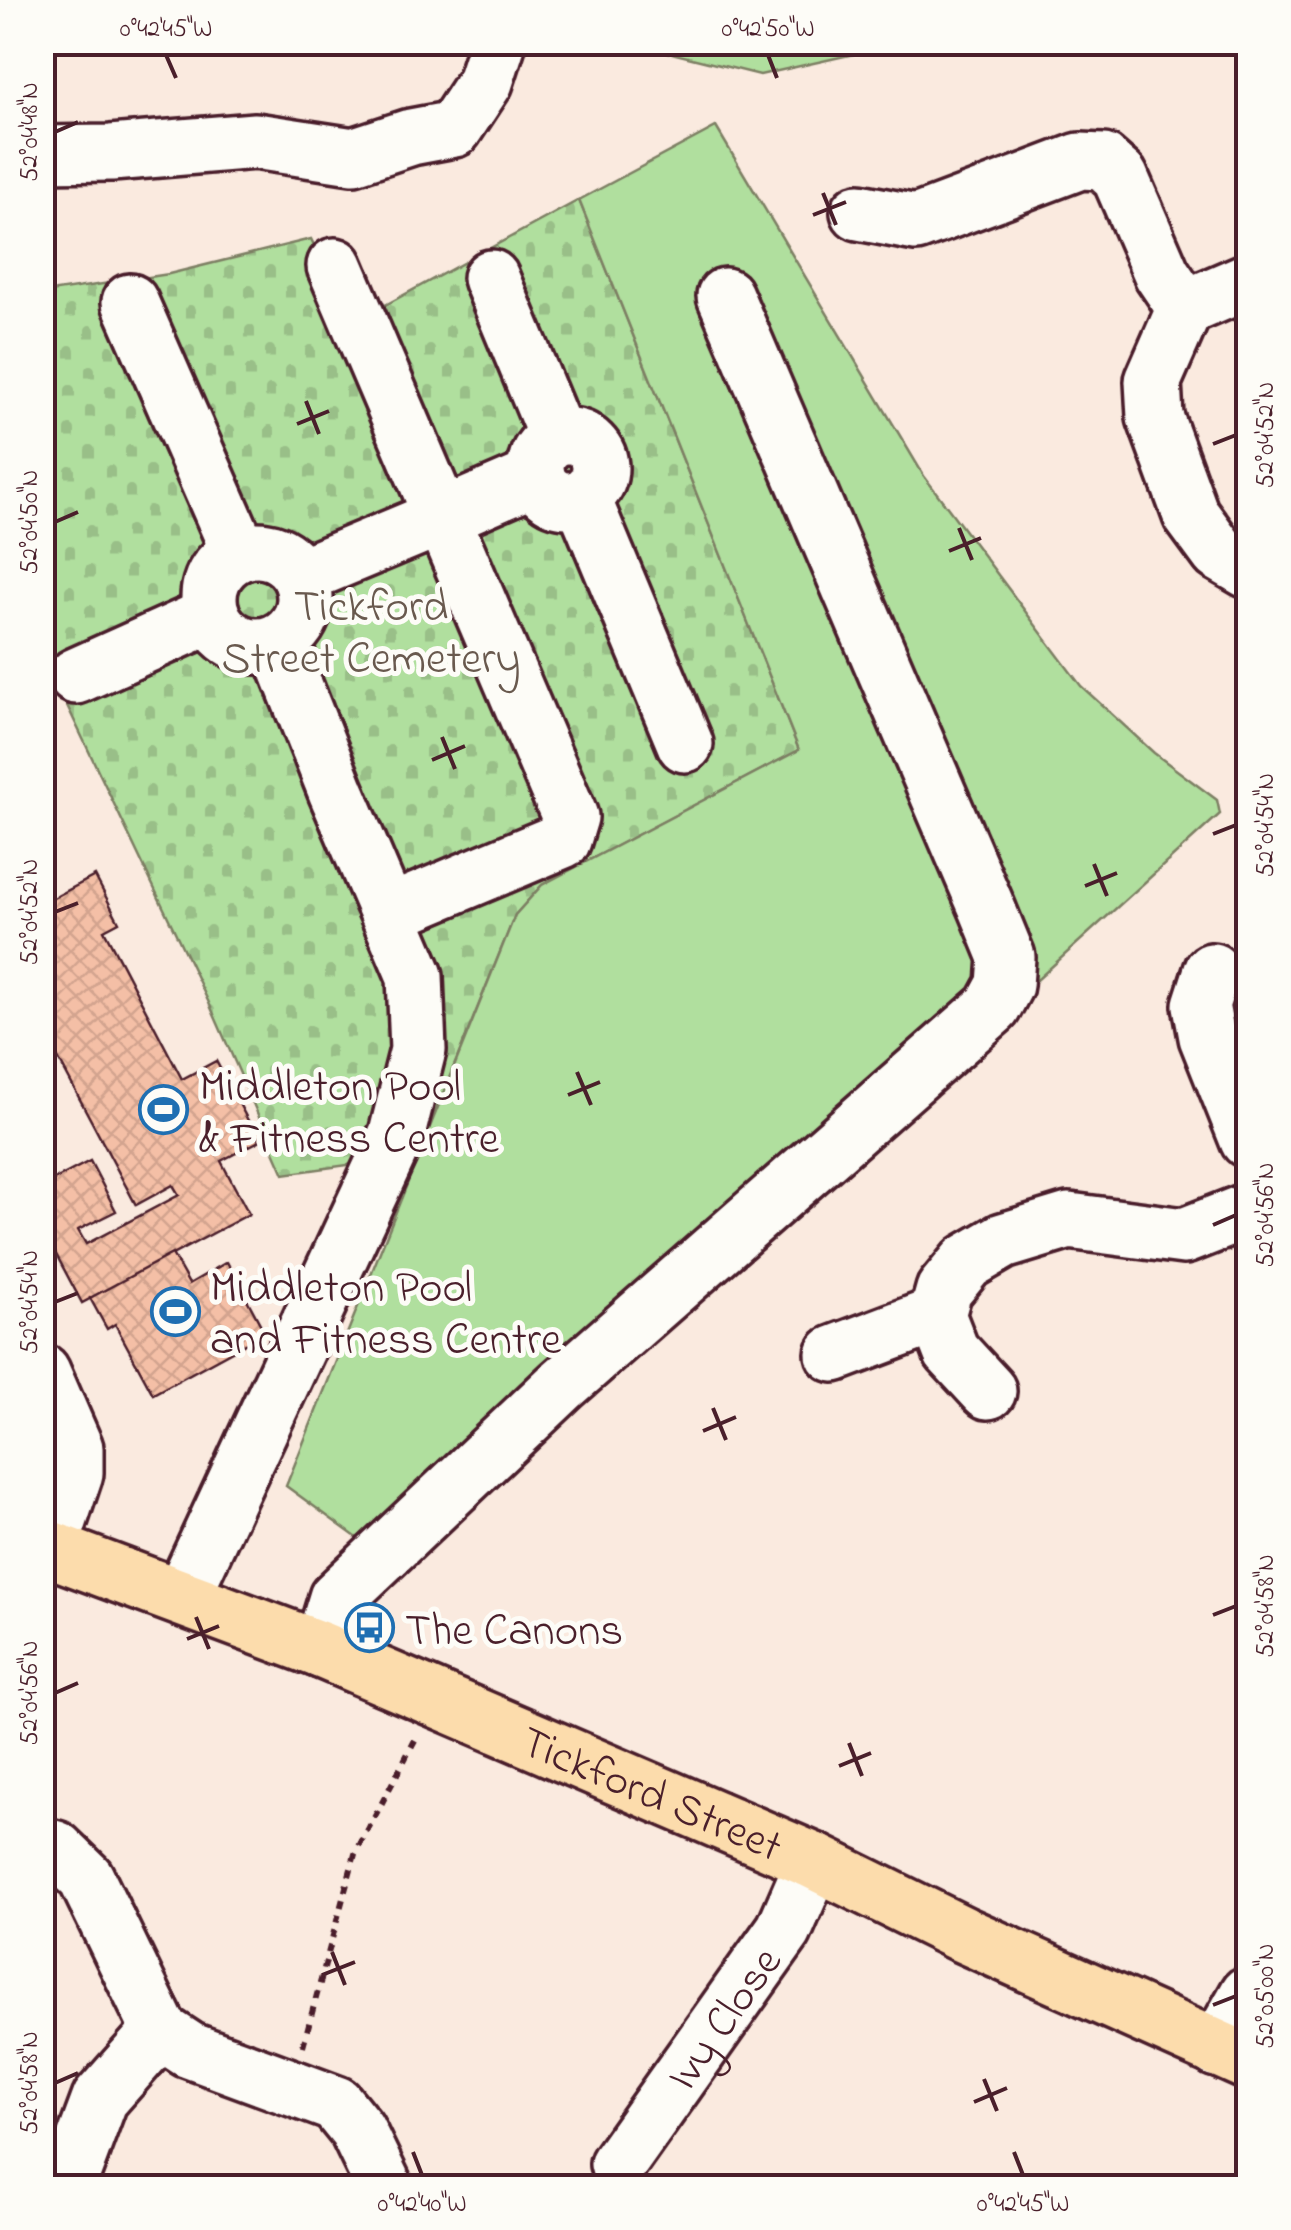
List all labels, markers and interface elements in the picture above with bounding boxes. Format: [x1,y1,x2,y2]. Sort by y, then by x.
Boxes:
text: 0°42'45"W [120,12,212,48]
text: 0°42'50"W [721,12,815,48]
text: 52°04'48"N [13,82,49,182]
text: 52°04'52"N [1249,382,1285,488]
text: 52°04'50"N [13,470,49,574]
park label: Tickford Street Cemetery [222,576,520,694]
text: 52°04'54"N [1249,773,1285,877]
text: 52°04'52"N [13,859,49,965]
place label: Middleton Pool & Fitness Centre [199,1056,500,1174]
sports icon: Middleton Pool & Fitness Centre [138,1084,190,1136]
text: 52°04'56"N [1249,1162,1285,1268]
text: 52°04'54"N [13,1250,49,1354]
place label: Middleton Pool and Fitness Centre [210,1257,562,1375]
sports icon: Middleton Pool and Fitness Centre [149,1285,201,1337]
text: 52°04'58"N [1249,1554,1285,1658]
place label: The Canons [405,1600,623,1666]
bus stop icon: The Canons [344,1602,396,1654]
text: 52°04'56"N [13,1640,49,1746]
street label: Tickford Street [509,1711,792,1882]
street label: Ivy Close [652,1934,801,2106]
text: 52°05'00"N [1249,1943,1285,2049]
text: 52°04'58"N [13,2031,49,2135]
text: 0°42'40"W [377,2187,467,2223]
text: 0°42'45"W [977,2187,1069,2223]

